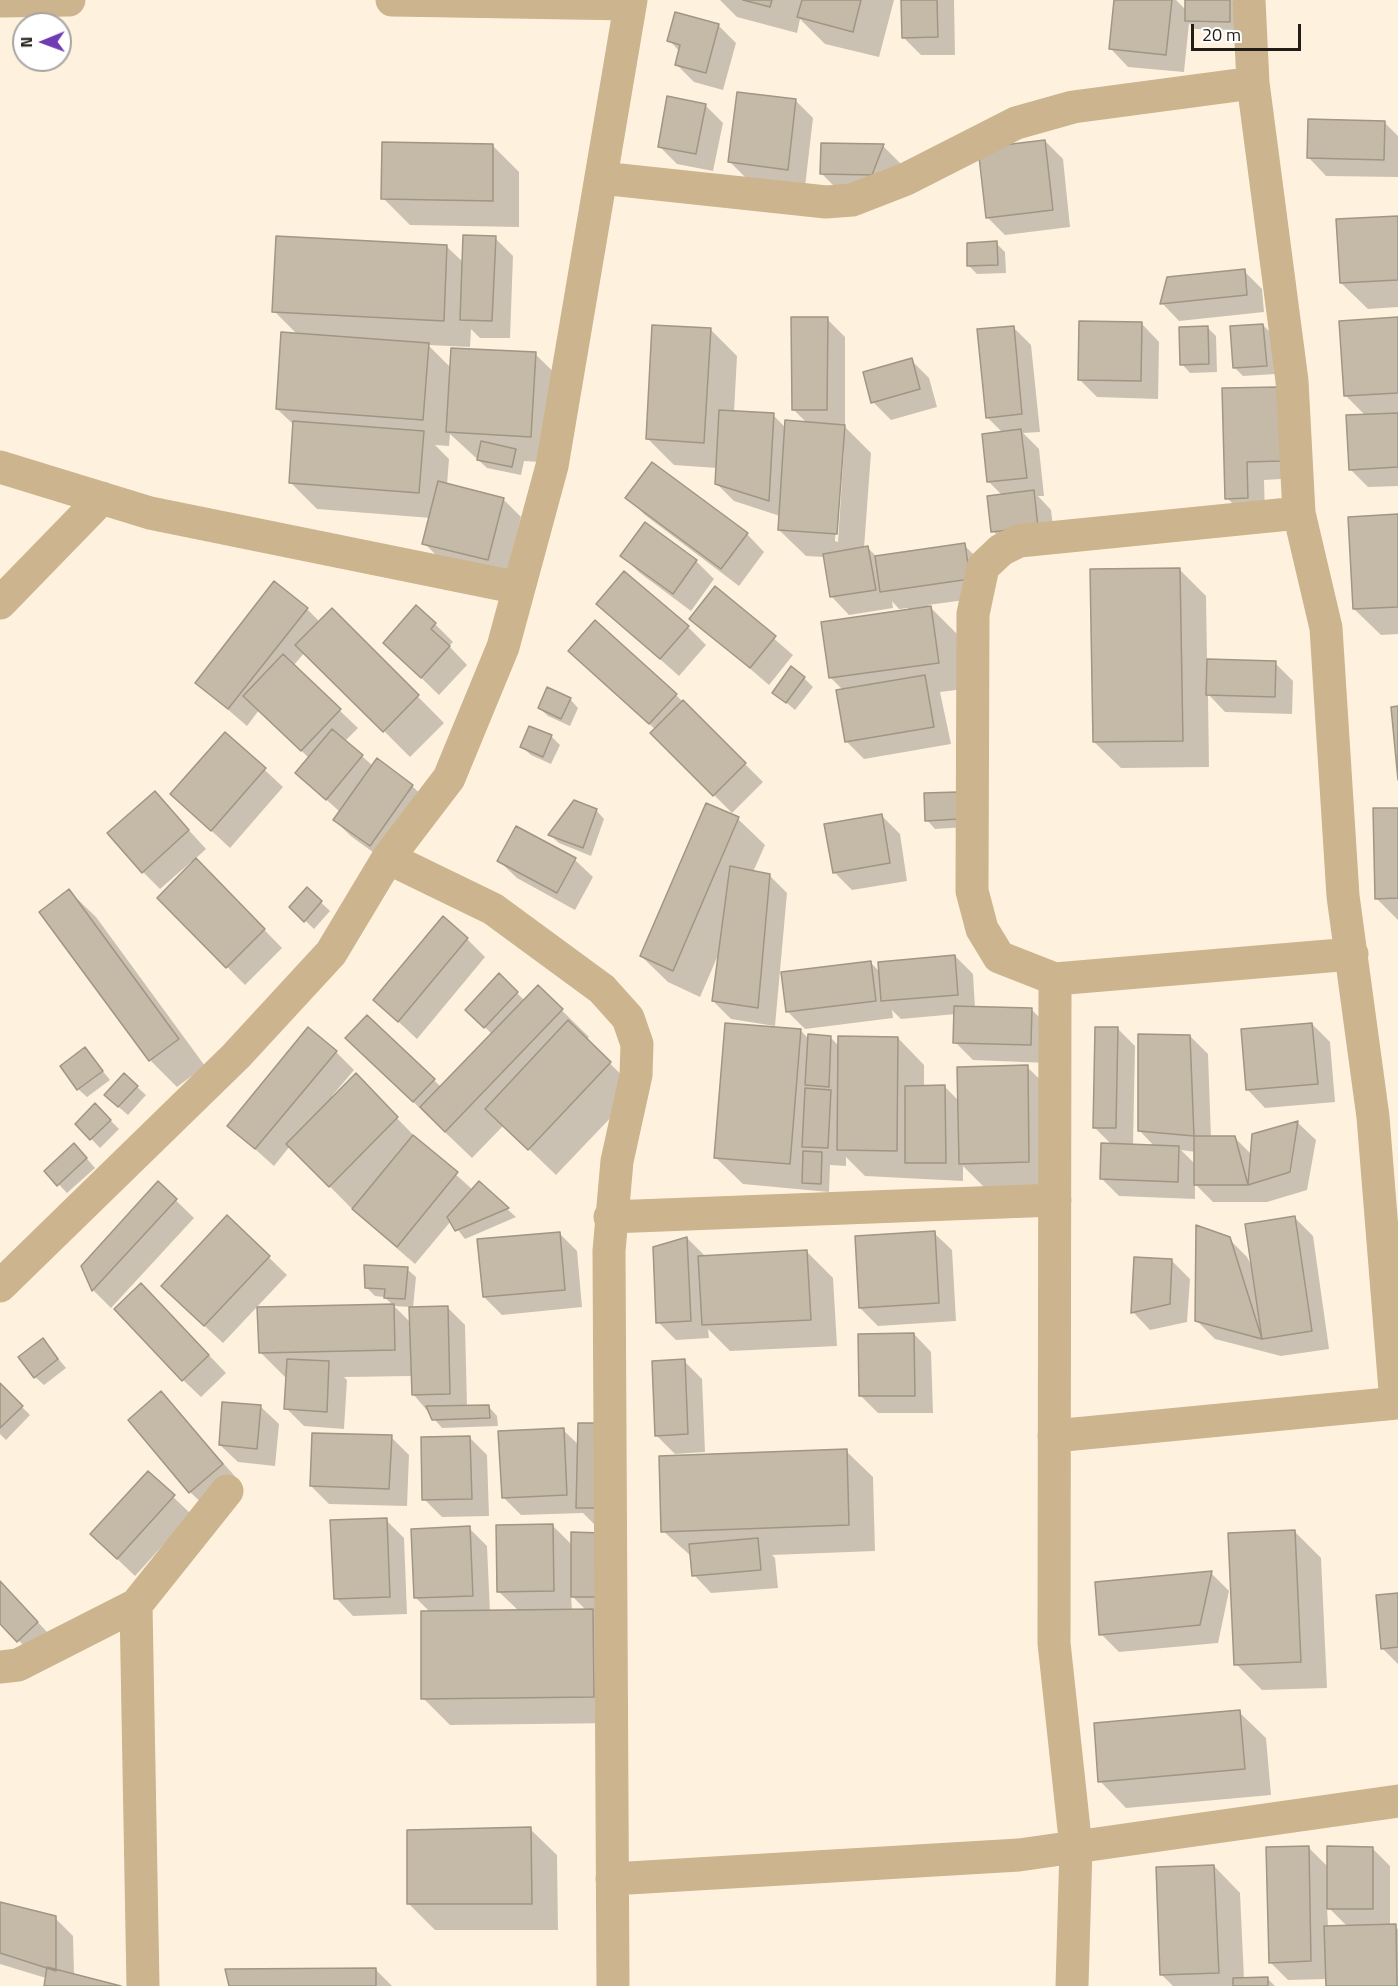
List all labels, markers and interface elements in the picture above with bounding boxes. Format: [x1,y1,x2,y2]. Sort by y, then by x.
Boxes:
north arrow [12,12,72,72]
scale bar [1194,12,1304,50]
text: 20 m [1202,21,1241,48]
text: N [14,37,38,48]

